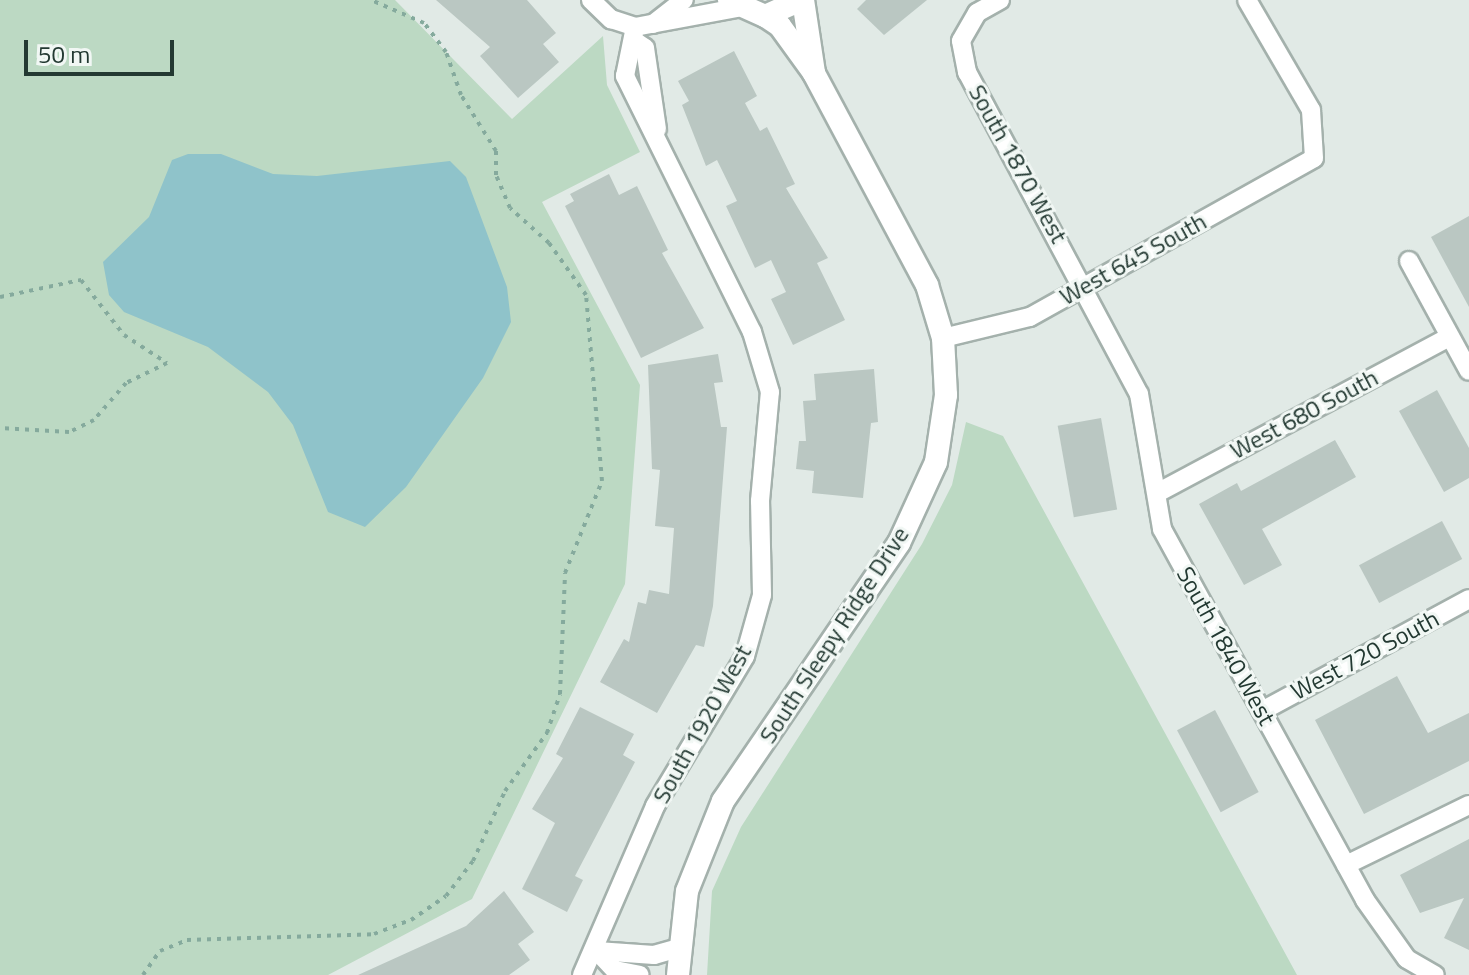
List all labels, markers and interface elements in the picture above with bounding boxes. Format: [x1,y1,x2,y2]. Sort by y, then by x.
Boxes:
scale bar [28,24,178,74]
text: 50 m [38,36,90,72]
street label: South 1870 West [963,80,1073,248]
street label: West 645 South [1055,207,1211,311]
street label: West 680 South [1225,363,1383,465]
street label: South Sleepy Ridge Drive [753,521,915,749]
street label: South 1840 West [1171,562,1281,730]
street label: West 720 South [1286,604,1444,706]
street label: South 1920 West [647,640,757,808]

